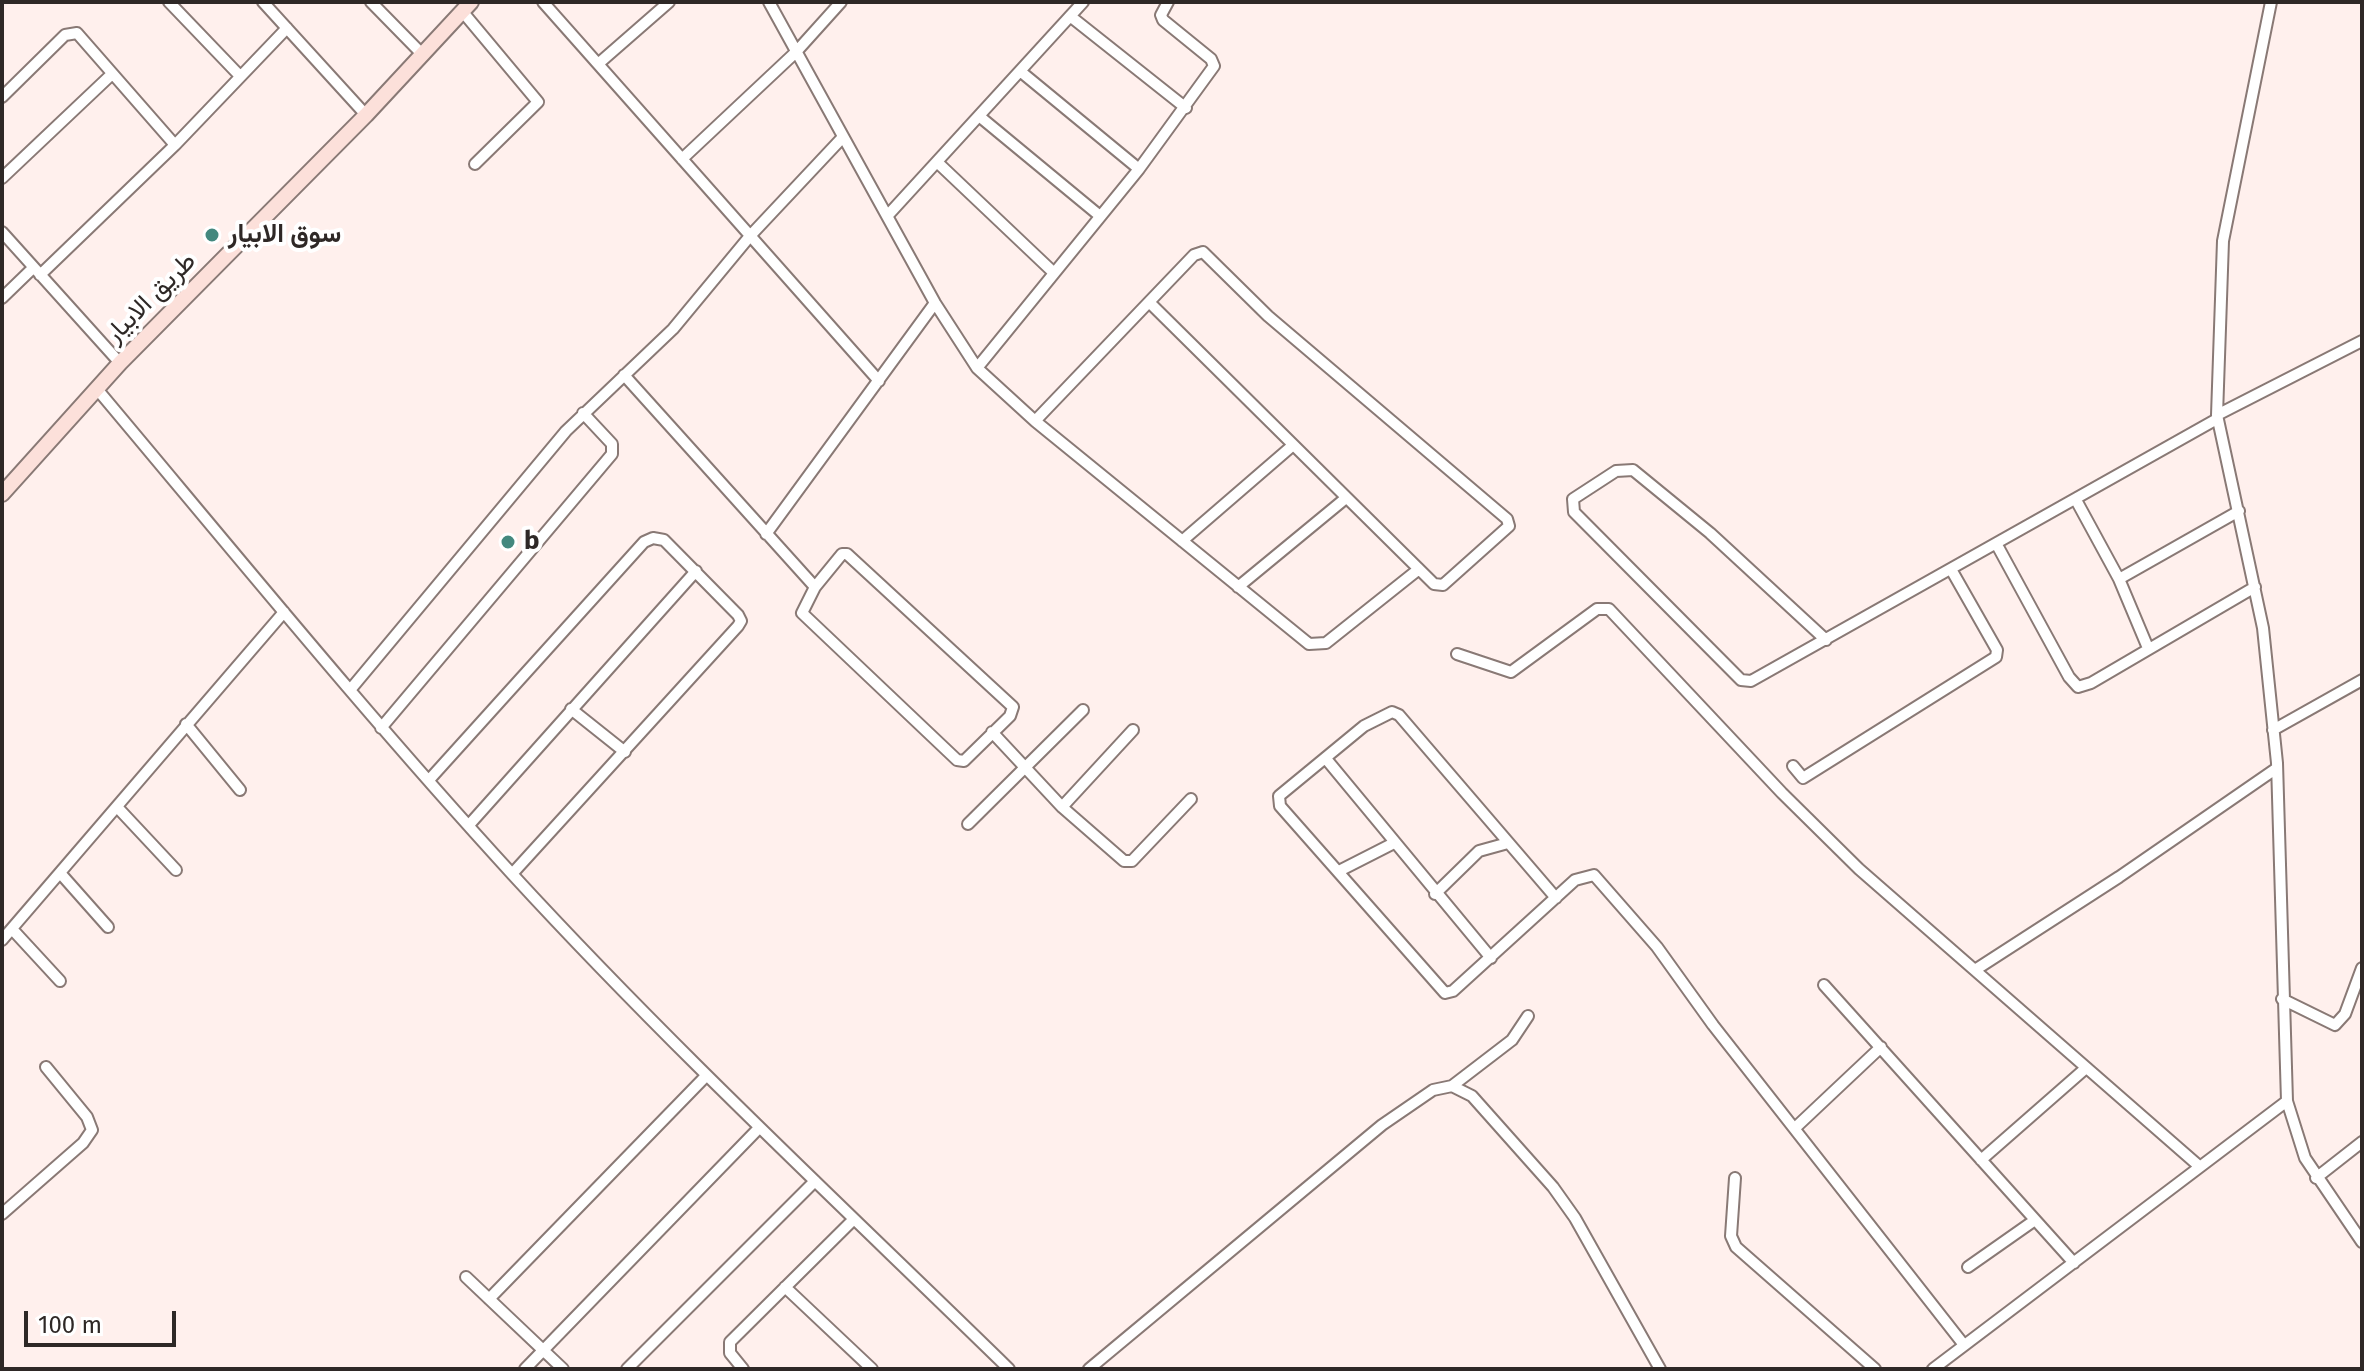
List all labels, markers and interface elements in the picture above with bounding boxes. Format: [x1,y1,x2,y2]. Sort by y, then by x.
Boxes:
place label: سوق الابيار [228,219,341,251]
marker: سوق الابيار [203,226,221,244]
street label: طريق الابيار [99,246,203,350]
place label: b [524,526,540,558]
marker: b [499,533,517,551]
scale bar [28,1295,180,1345]
text: 100 m [38,1311,102,1339]

